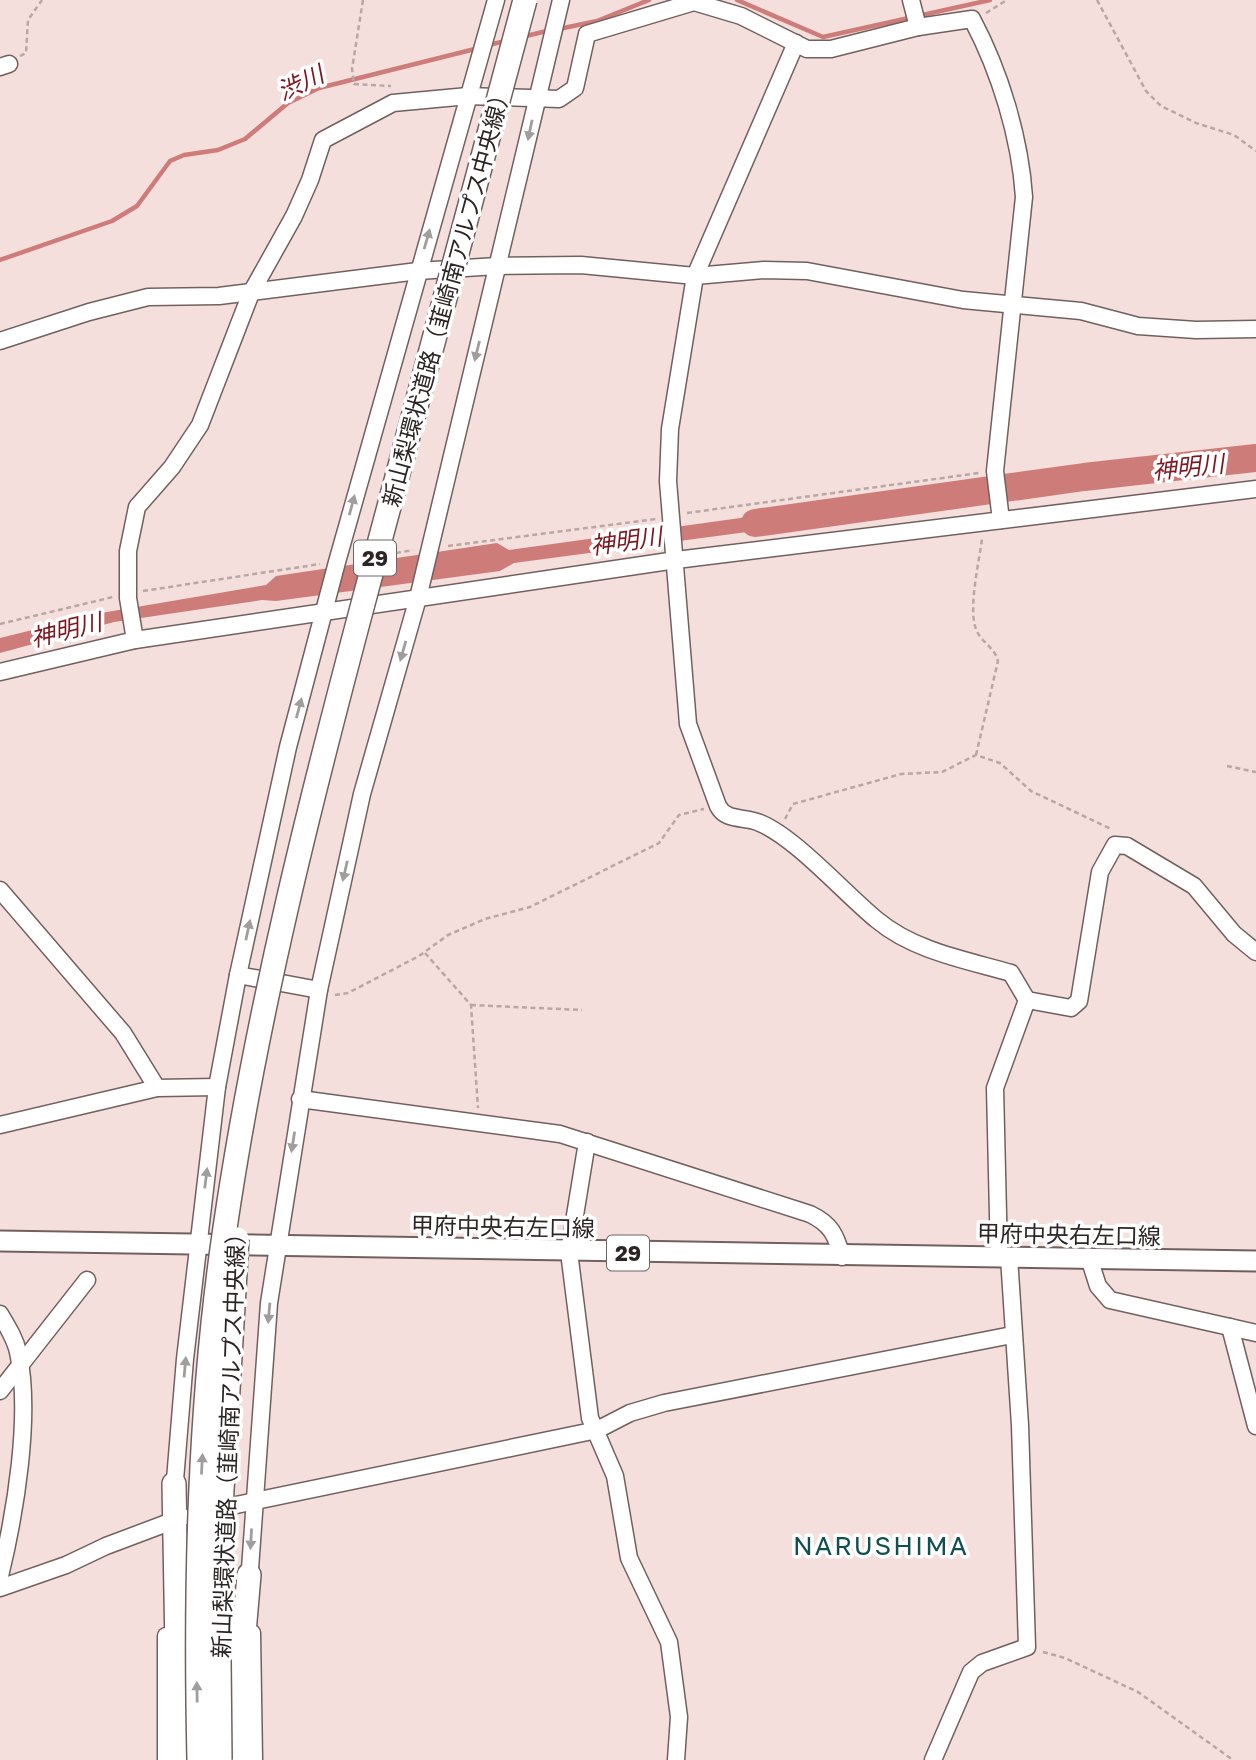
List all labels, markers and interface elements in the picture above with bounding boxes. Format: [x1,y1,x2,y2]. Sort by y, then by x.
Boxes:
water label: 渋川 [272,57,331,105]
street label: 新山梨環状道路（韮崎南アルプス中央線） [376,80,516,510]
one-way arrow [524,119,535,141]
one-way arrow [422,228,432,249]
one-way arrow [471,340,482,362]
water label: 神明川 [1151,448,1228,484]
one-way arrow [347,494,358,516]
water label: 神明川 [588,520,667,559]
road number: 29 [354,540,396,576]
water label: 神明川 [28,605,107,652]
one-way arrow [397,640,407,661]
one-way arrow [294,697,304,718]
one-way arrow [340,860,351,882]
one-way arrow [243,919,254,941]
one-way arrow [287,1131,298,1153]
one-way arrow [200,1167,211,1189]
street label: 甲府中央右左口線 [411,1210,595,1242]
street label: 甲府中央右左口線 [977,1218,1161,1250]
street label: 新山梨環状道路（韮崎南アルプス中央線） [206,1221,250,1659]
road number: 29 [607,1236,649,1270]
one-way arrow [263,1302,274,1324]
one-way arrow [179,1356,190,1378]
one-way arrow [197,1453,208,1475]
one-way arrow [245,1529,256,1551]
district label: NARUSHIMA [793,1530,969,1561]
one-way arrow [192,1681,203,1703]

